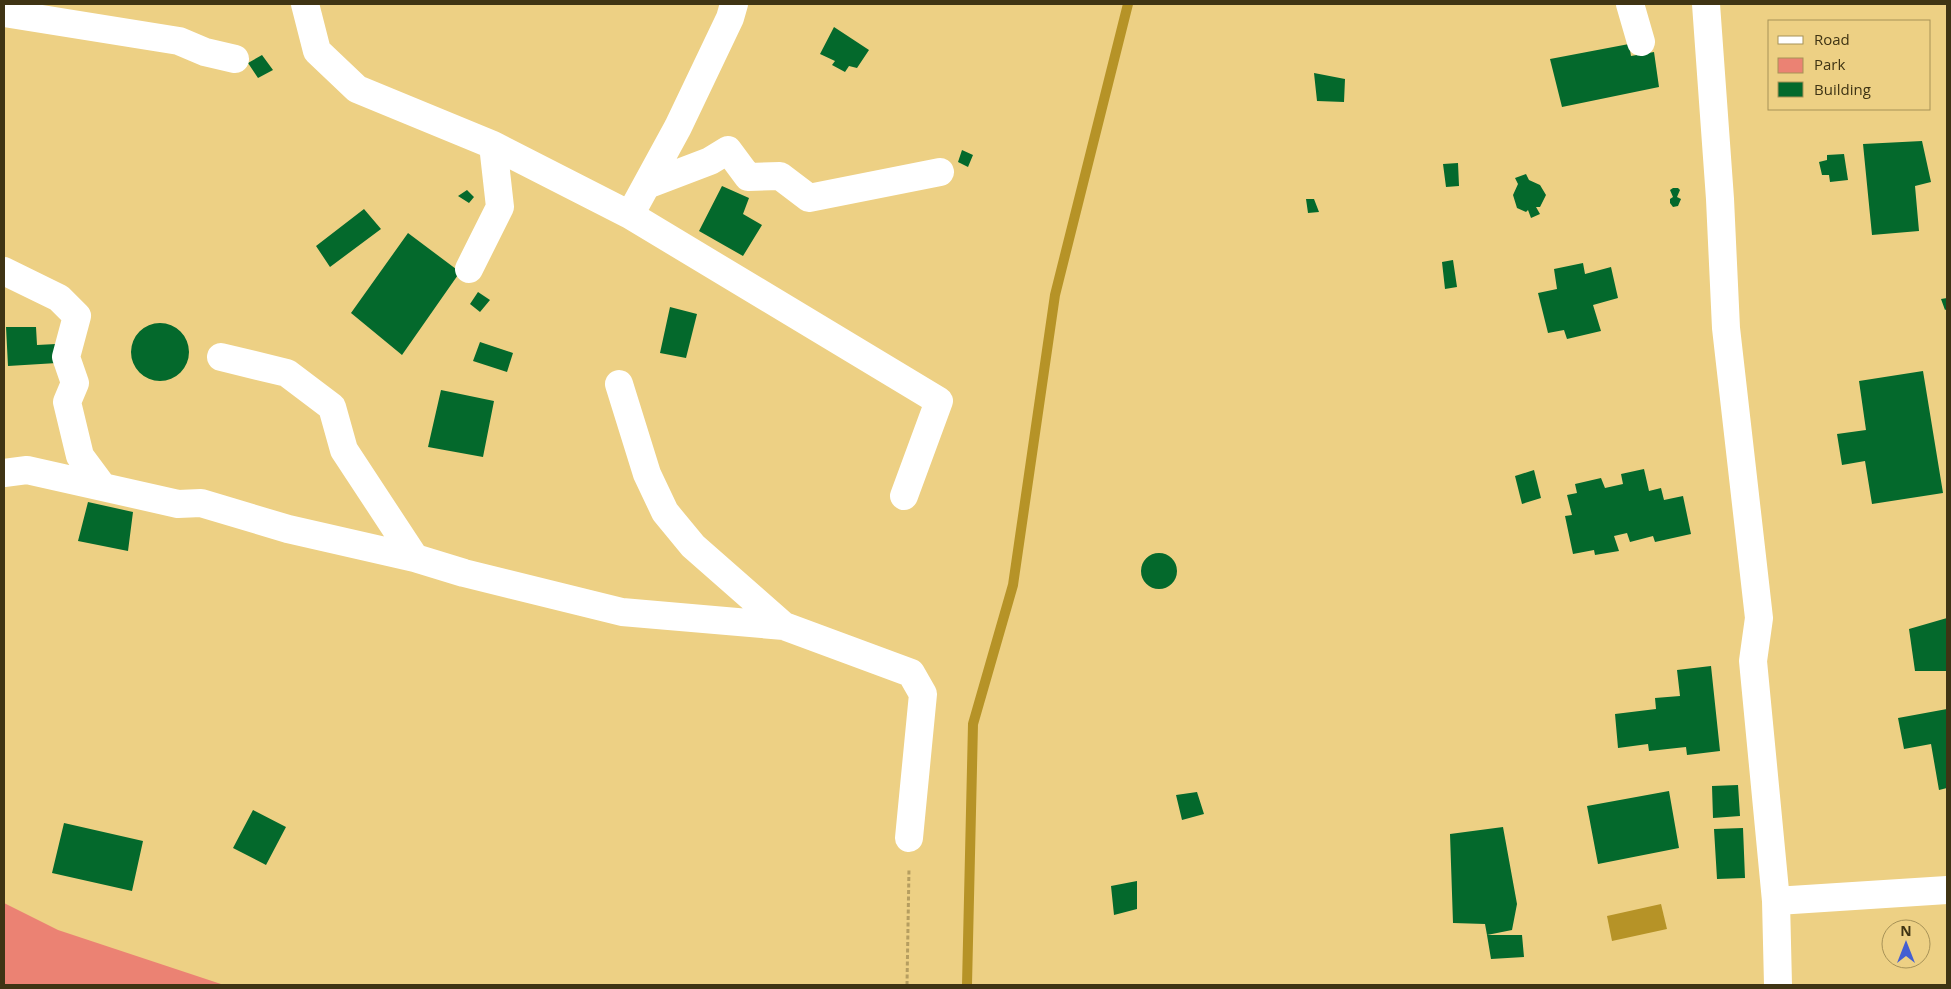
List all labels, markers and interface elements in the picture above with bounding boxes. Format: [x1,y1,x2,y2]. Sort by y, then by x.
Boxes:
legend [1768,20,1931,110]
text: Road [1814,29,1850,49]
text: Park [1814,54,1845,74]
text: Building [1814,79,1871,99]
north arrow [1881,919,1931,969]
text: N [1900,921,1912,940]

